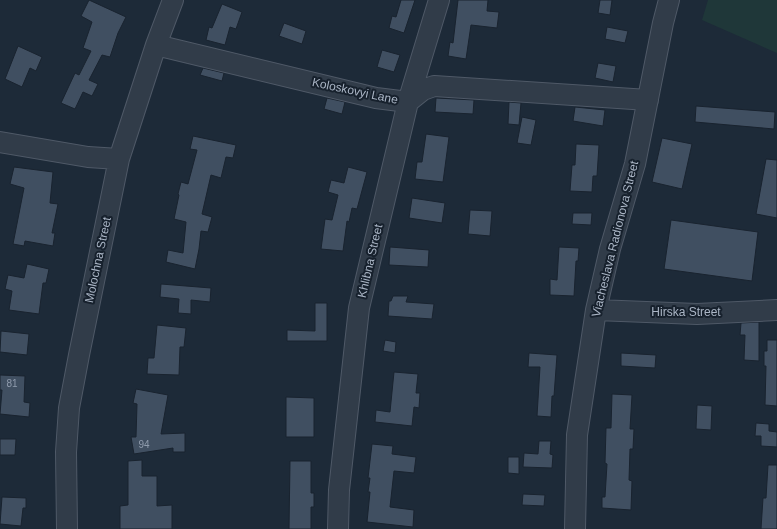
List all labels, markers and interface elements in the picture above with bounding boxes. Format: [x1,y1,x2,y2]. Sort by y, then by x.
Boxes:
street label: Koloskovyi Lane [311,75,400,107]
street label: Viacheslava Radionova Street [589,159,641,319]
street label: Molochna Street [82,215,114,304]
street label: Khlibna Street [355,222,385,299]
street label: Hirska Street [651,305,721,319]
house number: 81 [6,378,18,389]
house number: 94 [138,439,150,450]

